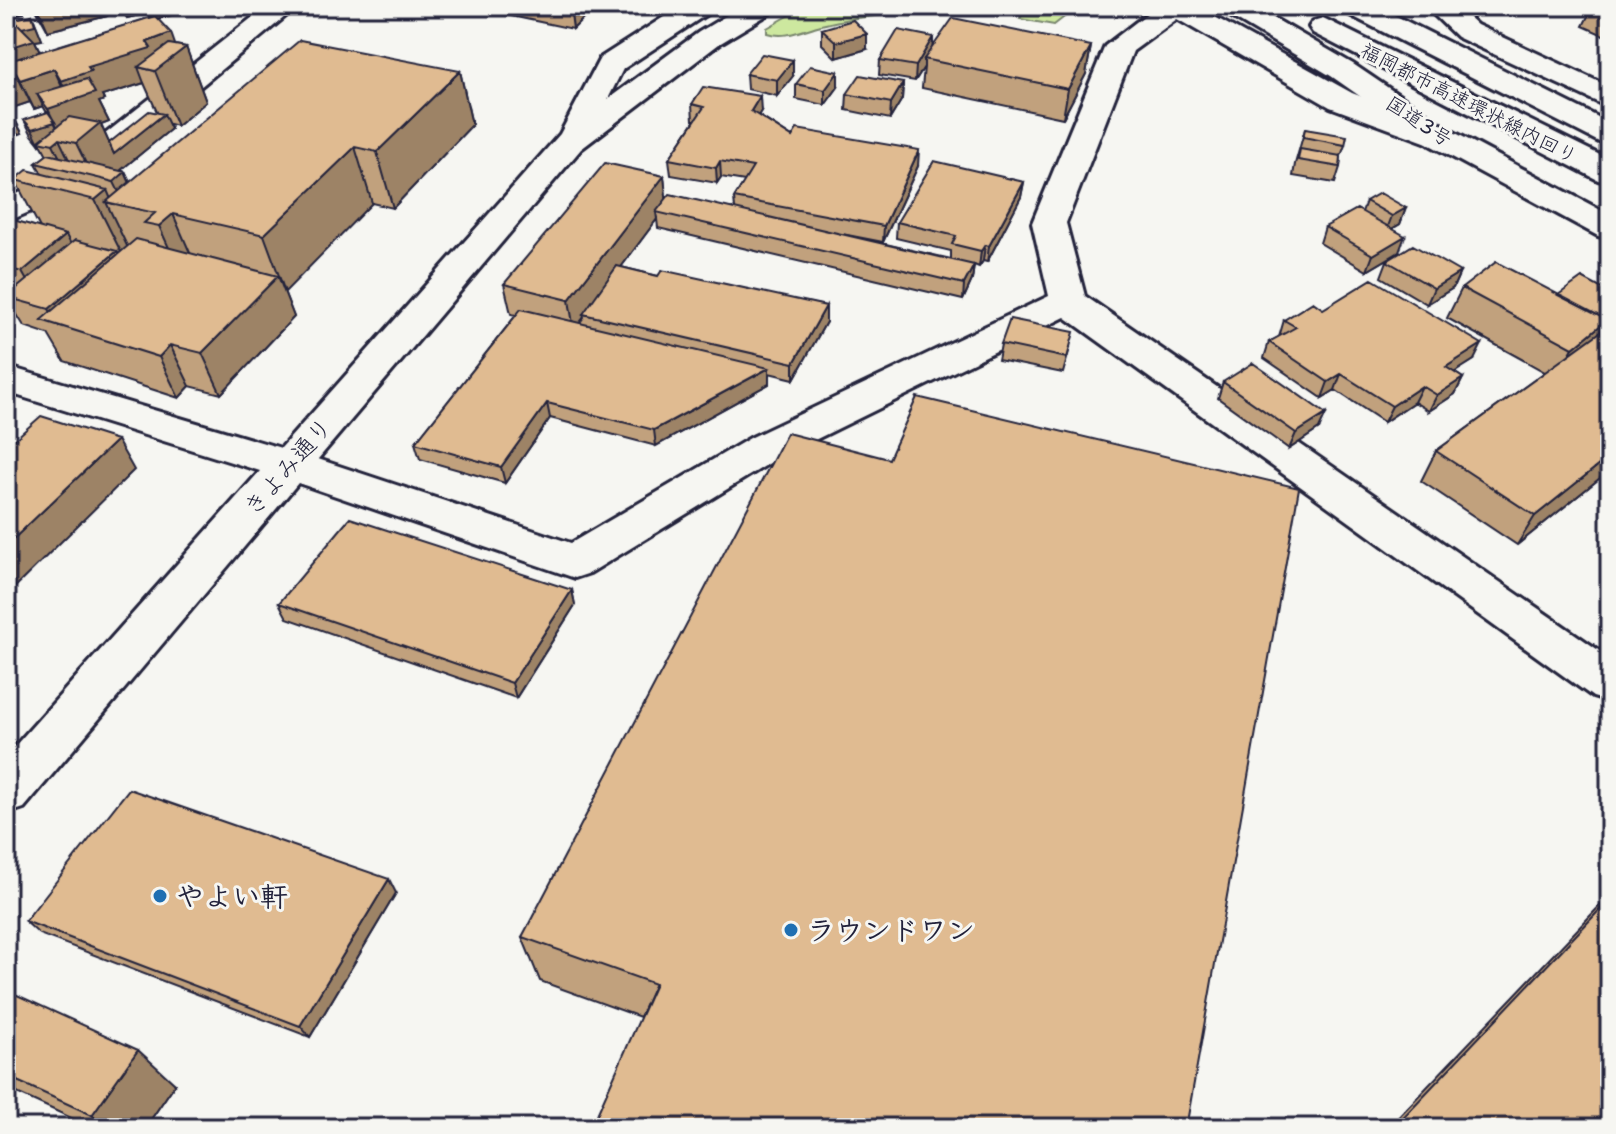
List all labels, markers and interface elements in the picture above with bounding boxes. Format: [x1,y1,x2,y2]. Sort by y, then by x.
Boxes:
street label: 福岡都市高速環状線内回り [1356,37,1582,169]
street label: 国道3号 [1381,90,1457,152]
street label: きよみ通り [237,411,339,523]
place label: やよい軒 [176,877,288,915]
marker: やよい軒 [151,887,169,905]
place label: ラウンドワン [807,911,975,949]
marker: ラウンドワン [782,921,800,939]

